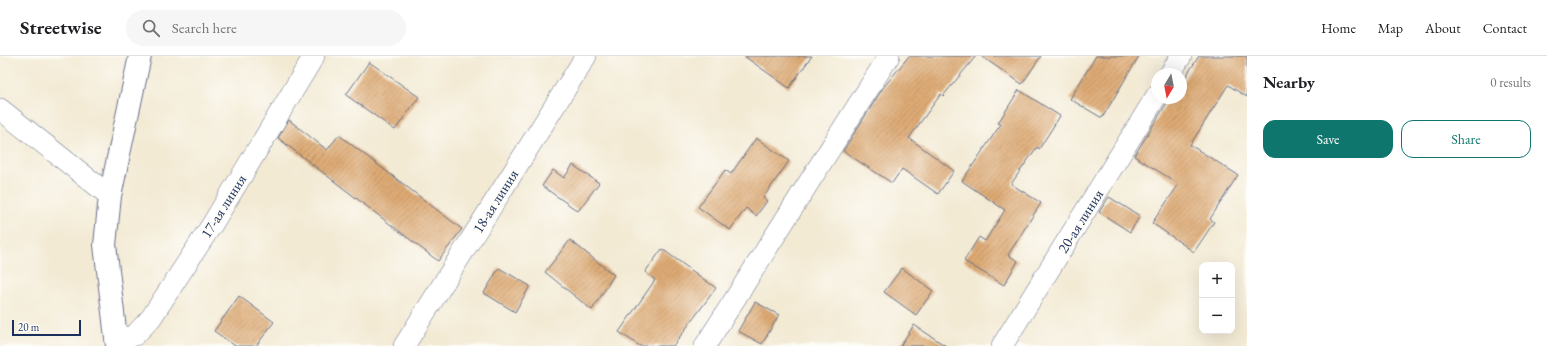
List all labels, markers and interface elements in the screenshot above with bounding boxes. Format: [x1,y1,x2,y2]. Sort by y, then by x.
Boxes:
search box [126,10,406,46]
text: Streetwise [20,15,102,40]
icon: search [140,17,162,39]
text: Search here [172,18,237,37]
text: Home [1321,19,1356,37]
text: Map [1378,19,1403,37]
text: About [1425,19,1461,37]
text: Contact [1483,19,1527,37]
north arrow [1151,68,1187,104]
text: Nearby [1263,71,1315,93]
text: 0 results [1490,74,1531,91]
button: Save [1263,120,1393,158]
button: Share [1401,120,1531,158]
street label: 18-ая линия [468,165,522,236]
street label: 17-ая линия [196,170,250,241]
street label: 20-ая линия [1053,185,1107,256]
map controls [1199,262,1235,334]
button: + [1199,262,1235,298]
button: − [1199,298,1235,334]
scale bar [12,318,81,337]
text: 20 m [18,320,39,334]

